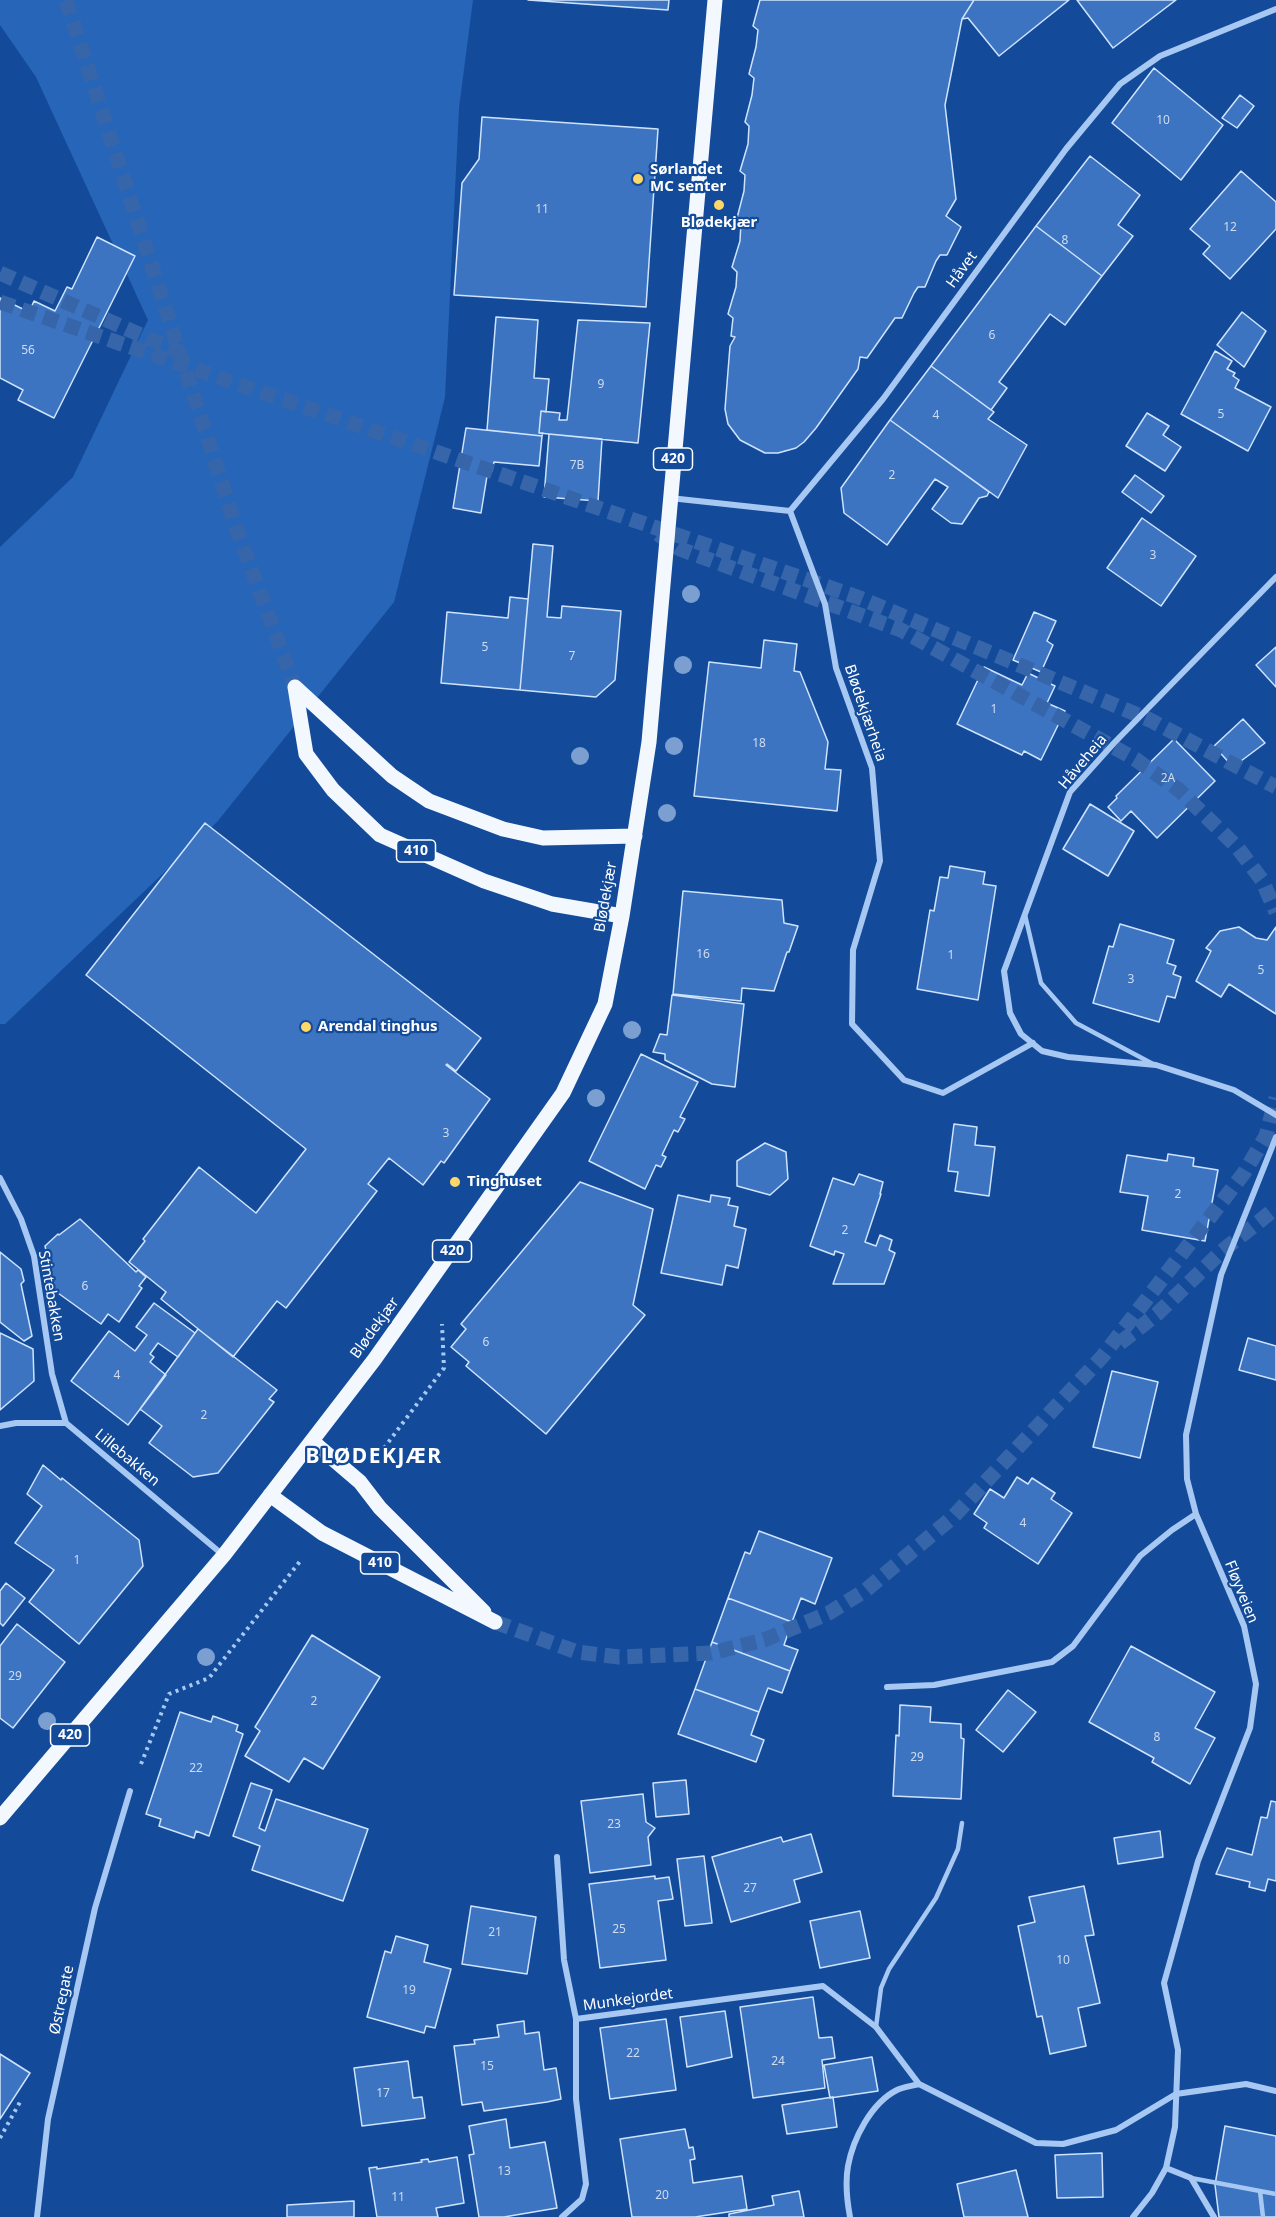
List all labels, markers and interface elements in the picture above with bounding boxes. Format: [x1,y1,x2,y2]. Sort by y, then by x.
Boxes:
house number: 10 [1156,114,1170,128]
place label: Sørlandet MC senter [650,161,726,196]
marker: Sørlandet MC senter [631,172,645,186]
marker: Blødekjær [712,198,726,212]
house number: 11 [535,203,549,217]
place label: Blødekjær [681,214,757,232]
house number: 12 [1223,221,1237,235]
house number: 8 [1062,234,1068,248]
street label: Håvet [943,248,981,292]
house number: 6 [989,329,995,343]
house number: 56 [21,344,35,358]
house number: 9 [598,378,604,392]
house number: 5 [1218,408,1224,422]
house number: 4 [933,409,939,423]
road number: 420 [654,448,692,470]
house number: 7B [570,459,584,473]
house number: 2 [889,469,895,483]
house number: 3 [1150,549,1156,563]
house number: 5 [482,641,488,655]
house number: 7 [569,650,575,664]
street label: Blødekjærheia [840,662,890,764]
house number: 1 [991,703,997,717]
street label: Håveheia [1055,731,1111,793]
house number: 18 [752,737,766,751]
house number: 2A [1161,772,1175,786]
road number: 410 [396,840,436,862]
street label: Blødekjær [591,860,621,934]
house number: 16 [696,948,710,962]
house number: 1 [948,949,954,963]
house number: 5 [1258,964,1264,978]
house number: 3 [1128,973,1134,987]
place label: Arendal tinghus [318,1018,438,1036]
marker: Arendal tinghus [299,1020,313,1034]
house number: 3 [443,1127,449,1141]
place label: Tinghuset [467,1173,542,1191]
marker: Tinghuset [448,1175,462,1189]
house number: 2 [1175,1188,1181,1202]
house number: 2 [842,1224,848,1238]
road number: 420 [432,1240,472,1262]
street label: Stintebakken [34,1249,68,1343]
house number: 6 [82,1280,88,1294]
street label: Blødekjær [347,1294,403,1362]
house number: 6 [483,1336,489,1350]
house number: 4 [114,1369,120,1383]
house number: 2 [201,1409,207,1423]
street label: Lillebakken [91,1426,163,1490]
district label: BLØDEKJÆR [305,1444,443,1470]
house number: 4 [1020,1517,1026,1531]
road number: 410 [360,1552,400,1574]
house number: 1 [74,1554,80,1568]
street label: Fløyveien [1220,1558,1262,1626]
house number: 29 [8,1670,22,1684]
house number: 2 [311,1695,317,1709]
road number: 420 [50,1724,90,1746]
house number: 8 [1154,1731,1160,1745]
house number: 29 [910,1751,924,1765]
house number: 22 [189,1762,203,1776]
house number: 23 [607,1818,621,1832]
house number: 27 [743,1882,757,1896]
house number: 25 [612,1923,626,1937]
house number: 21 [488,1926,502,1940]
house number: 10 [1056,1954,1070,1968]
street label: Østregate [46,1964,78,2036]
house number: 19 [402,1984,416,1998]
street label: Munkejordet [582,1985,674,2015]
house number: 22 [626,2047,640,2061]
house number: 24 [771,2055,785,2069]
house number: 15 [480,2060,494,2074]
house number: 17 [376,2087,390,2101]
house number: 13 [497,2165,511,2179]
house number: 20 [655,2189,669,2203]
house number: 11 [391,2191,405,2205]

